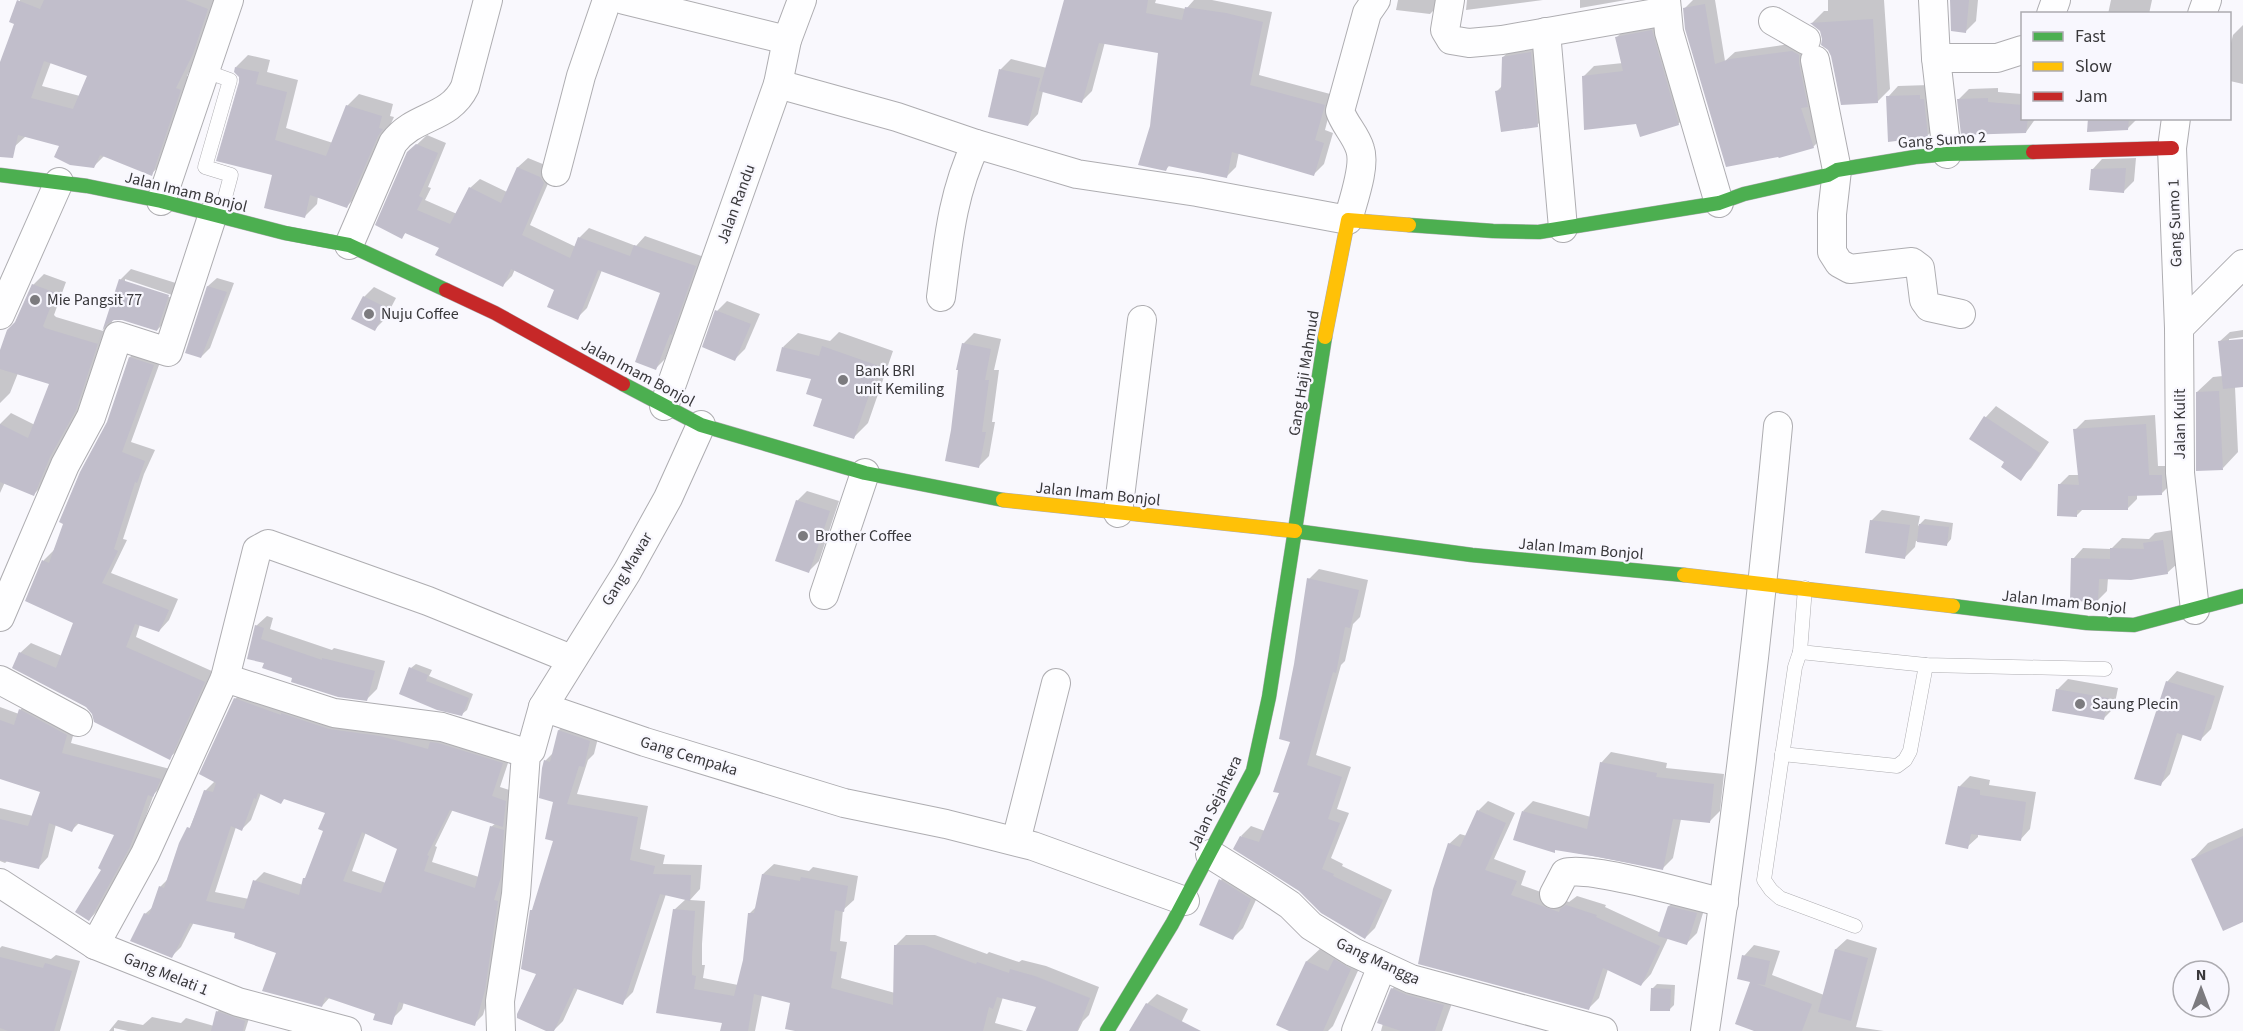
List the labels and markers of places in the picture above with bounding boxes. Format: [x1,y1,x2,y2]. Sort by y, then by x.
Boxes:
place label: Mie Pangsit 77 [47,289,142,311]
marker: Mie Pangsit 77 [28,293,42,307]
place label: Nuju Coffee [381,303,459,325]
marker: Nuju Coffee [362,307,376,321]
place label: Bank BRI unit Kemiling [855,360,944,400]
marker: Bank BRI unit Kemiling [836,373,850,387]
place label: Brother Coffee [815,525,912,547]
marker: Brother Coffee [796,529,810,543]
place label: Saung Plecin [2092,693,2178,715]
marker: Saung Plecin [2073,697,2087,711]

